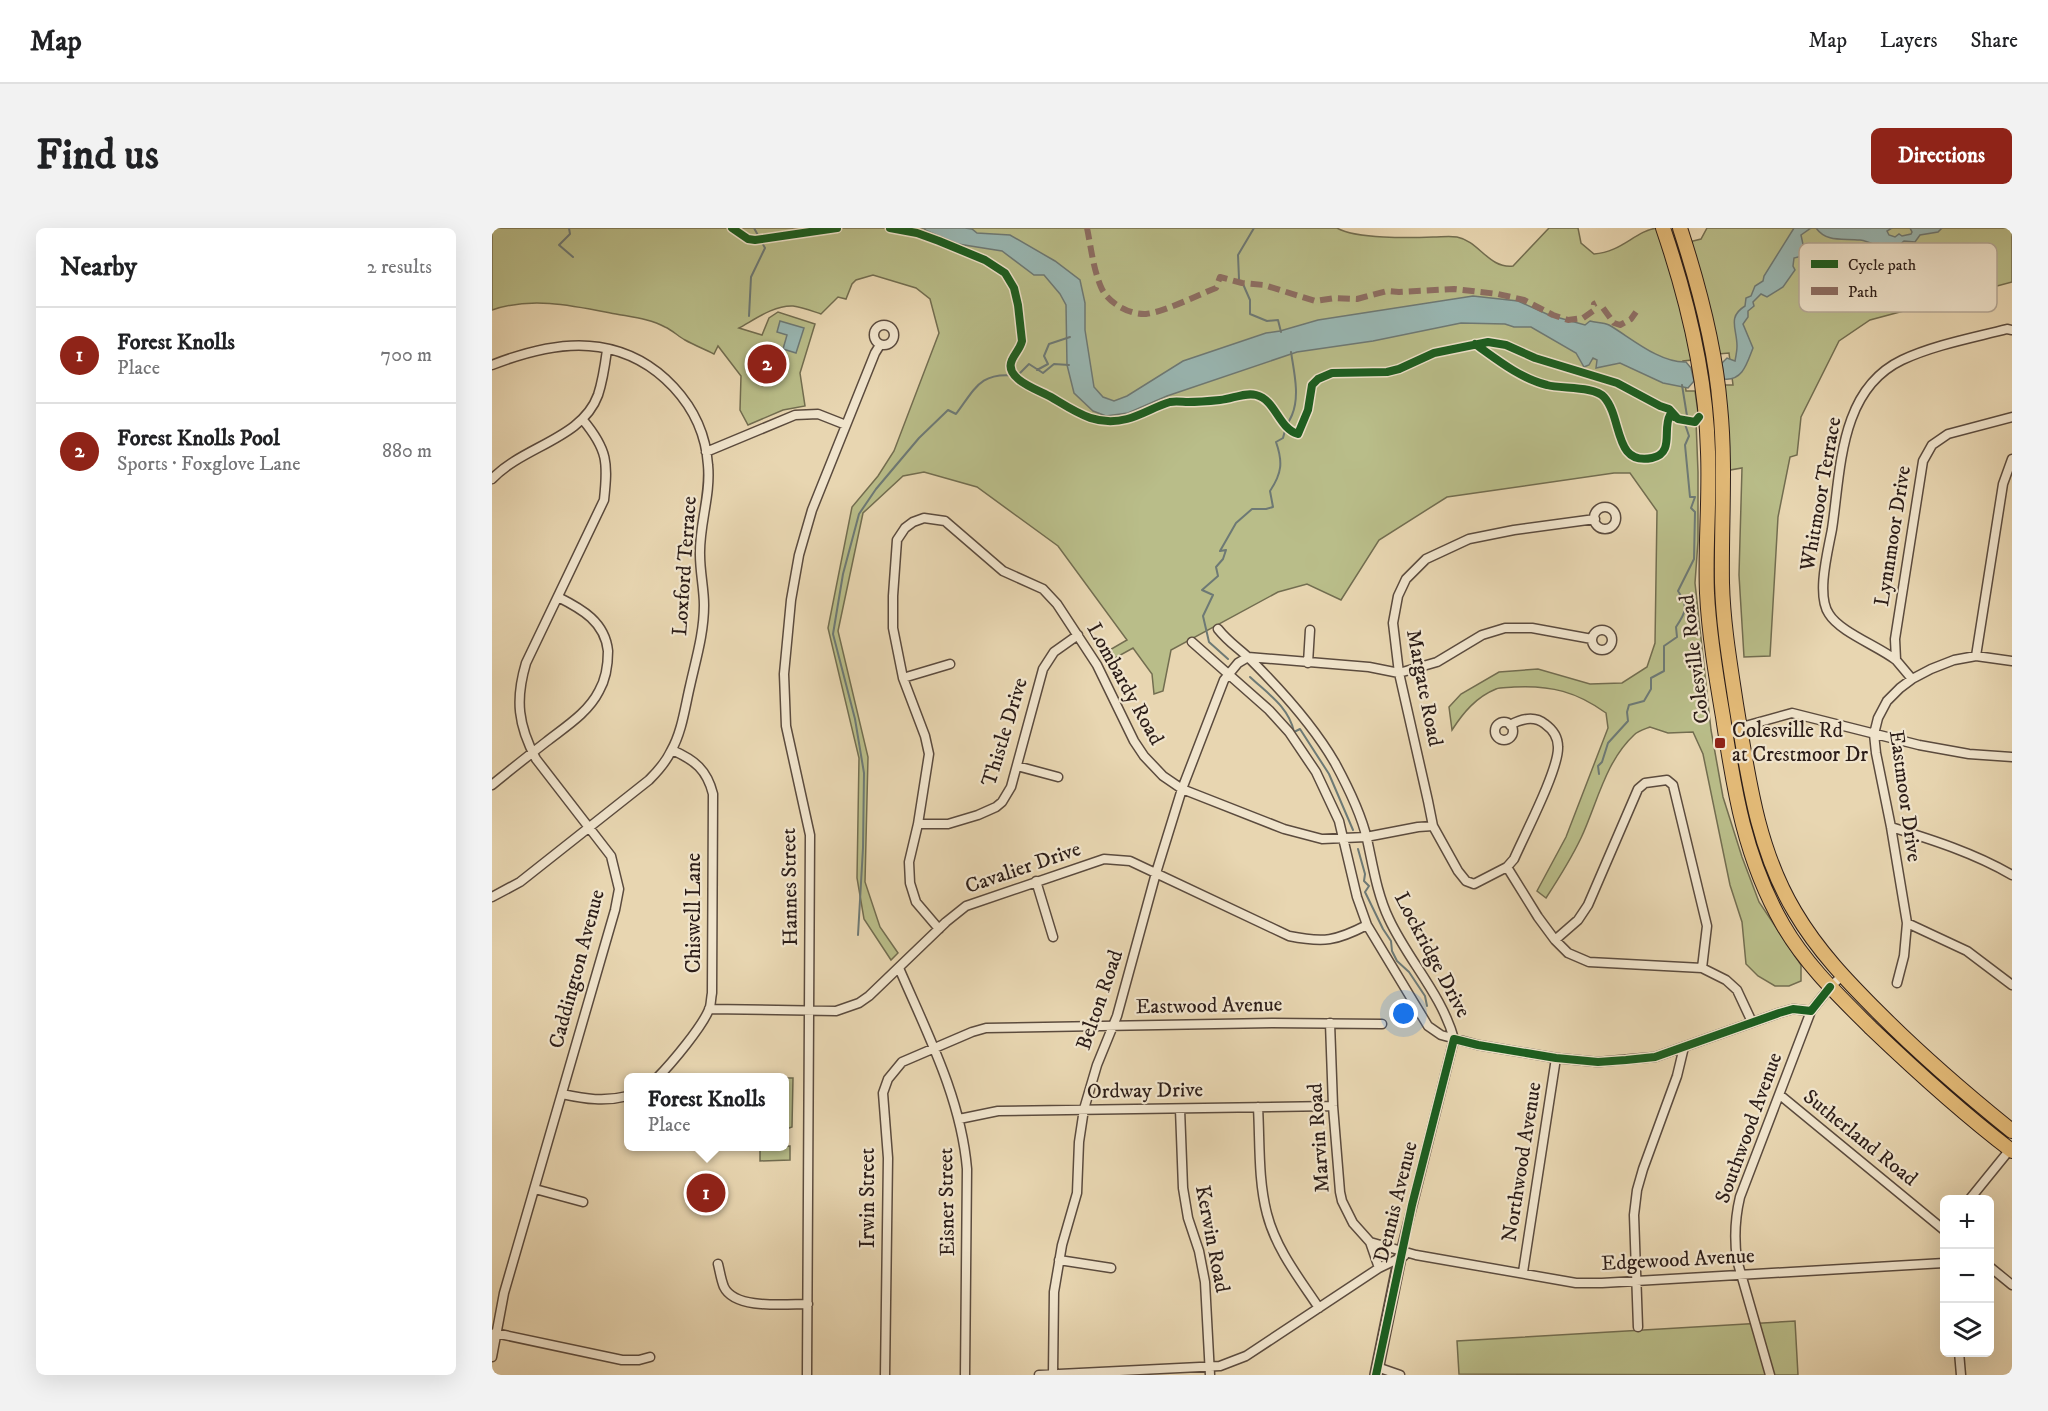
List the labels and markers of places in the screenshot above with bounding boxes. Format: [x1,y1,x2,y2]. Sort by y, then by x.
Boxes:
pin: 2 [748,342,786,386]
place label: Colesville Rd at Crestmoor Dr [1732,718,1868,768]
marker: Colesville Rd at Crestmoor Dr [1713,736,1727,750]
pin: 1 [686,1170,726,1216]

